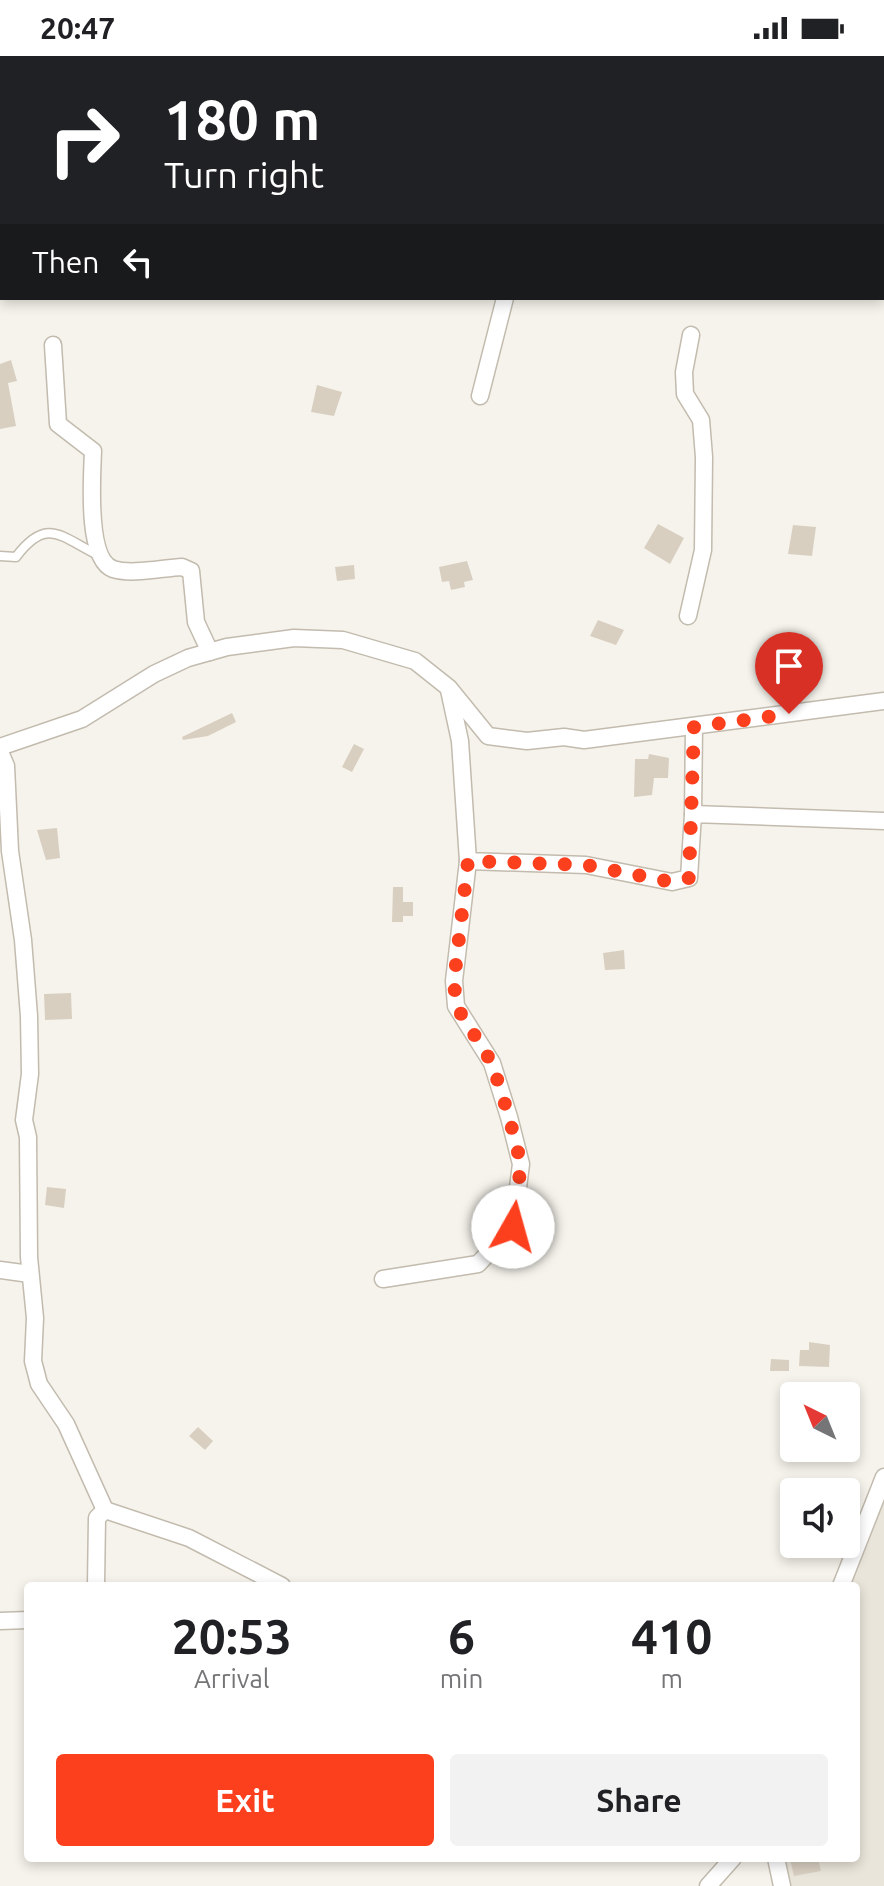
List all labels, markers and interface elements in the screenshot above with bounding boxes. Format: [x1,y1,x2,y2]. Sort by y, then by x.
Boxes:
text: 20:47 [40,11,115,45]
icon: right [32,88,136,192]
text: 180 m [164,88,320,151]
text: Turn right [164,154,324,195]
icon: left [116,240,160,284]
text: Then [32,245,100,279]
pin [755,632,823,714]
icon: arrive [767,644,811,688]
position arrow [471,1185,555,1269]
north arrow [780,1382,860,1462]
map controls [780,1382,860,1558]
button: sound [780,1478,860,1558]
text: 20:53 [172,1609,292,1663]
text: 6 [448,1609,475,1663]
text: 410 [631,1609,712,1663]
text: Arrival [194,1664,270,1693]
text: min [440,1664,483,1693]
text: m [660,1664,683,1693]
button: Exit [56,1754,434,1846]
button: Share [450,1754,828,1846]

